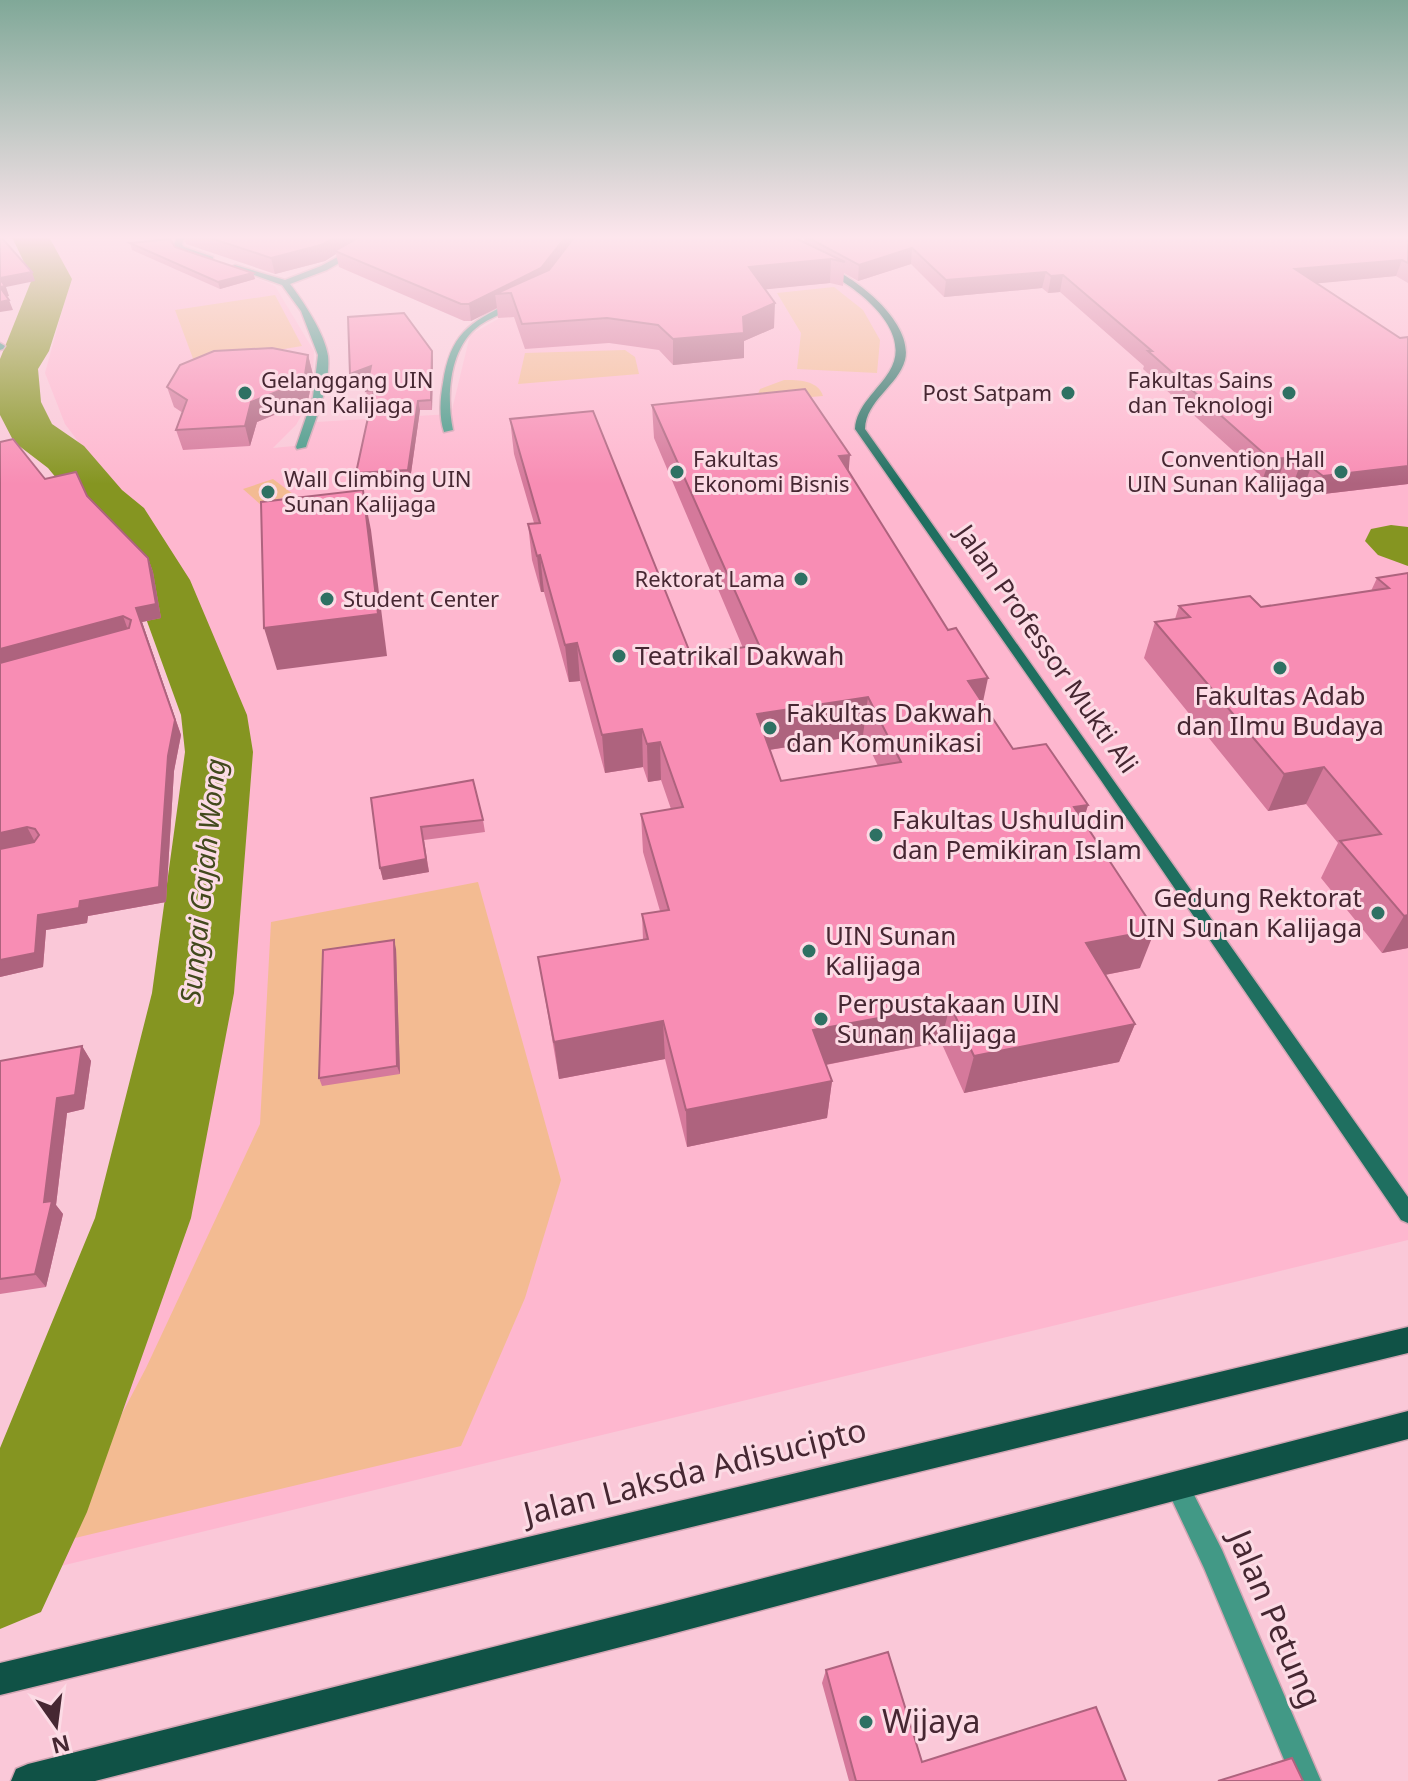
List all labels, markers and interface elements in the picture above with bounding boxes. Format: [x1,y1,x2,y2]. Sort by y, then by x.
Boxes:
place label: Gelanggang UIN Sunan Kalijaga [261,364,434,419]
place label: Fakultas Sains dan Teknologi [1127,364,1273,419]
place label: Post Satpam [922,377,1052,407]
marker: Gelanggang UIN Sunan Kalijaga [236,384,254,402]
marker: Post Satpam [1059,384,1077,402]
marker: Fakultas Sains dan Teknologi [1280,384,1298,402]
place label: Fakultas Ekonomi Bisnis [693,443,850,498]
place label: Convention Hall UIN Sunan Kalijaga [1127,443,1325,498]
place label: Wall Climbing UIN Sunan Kalijaga [284,463,472,518]
marker: Fakultas Ekonomi Bisnis [668,463,686,481]
marker: Convention Hall UIN Sunan Kalijaga [1332,463,1350,481]
marker: Wall Climbing UIN Sunan Kalijaga [259,483,277,501]
street label: Jalan Professor Mukti Ali [947,515,1147,780]
place label: Rektorat Lama [634,563,785,593]
marker: Rektorat Lama [792,570,810,588]
place label: Student Center [343,583,499,613]
marker: Student Center [318,590,336,608]
place label: Teatrikal Dakwah [635,637,844,673]
marker: Teatrikal Dakwah [610,647,628,665]
marker: Fakultas Adab dan Ilmu Budaya [1271,659,1289,677]
place label: Fakultas Adab dan Ilmu Budaya [1176,677,1384,743]
place label: Fakultas Dakwah dan Komunikasi [786,694,992,760]
marker: Fakultas Dakwah dan Komunikasi [761,719,779,737]
water label: Sungai Gajah Wong [170,756,234,1005]
place label: Fakultas Ushuludin dan Pemikiran Islam [892,801,1142,867]
marker: Fakultas Ushuludin dan Pemikiran Islam [867,826,885,844]
place label: Gedung Rektorat UIN Sunan Kalijaga [1128,879,1362,945]
marker: Gedung Rektorat UIN Sunan Kalijaga [1369,904,1387,922]
place label: UIN Sunan Kalijaga [825,917,956,983]
marker: UIN Sunan Kalijaga [800,942,818,960]
place label: Perpustakaan UIN Sunan Kalijaga [837,985,1060,1051]
marker: Perpustakaan UIN Sunan Kalijaga [812,1010,830,1028]
street label: Jalan Laksda Adisucipto [516,1407,871,1535]
street label: Jalan Petung [1218,1520,1333,1714]
north arrow [16,1685,96,1765]
place label: Wijaya [882,1699,981,1742]
marker: Wijaya [857,1713,875,1731]
text: N [49,1729,73,1762]

